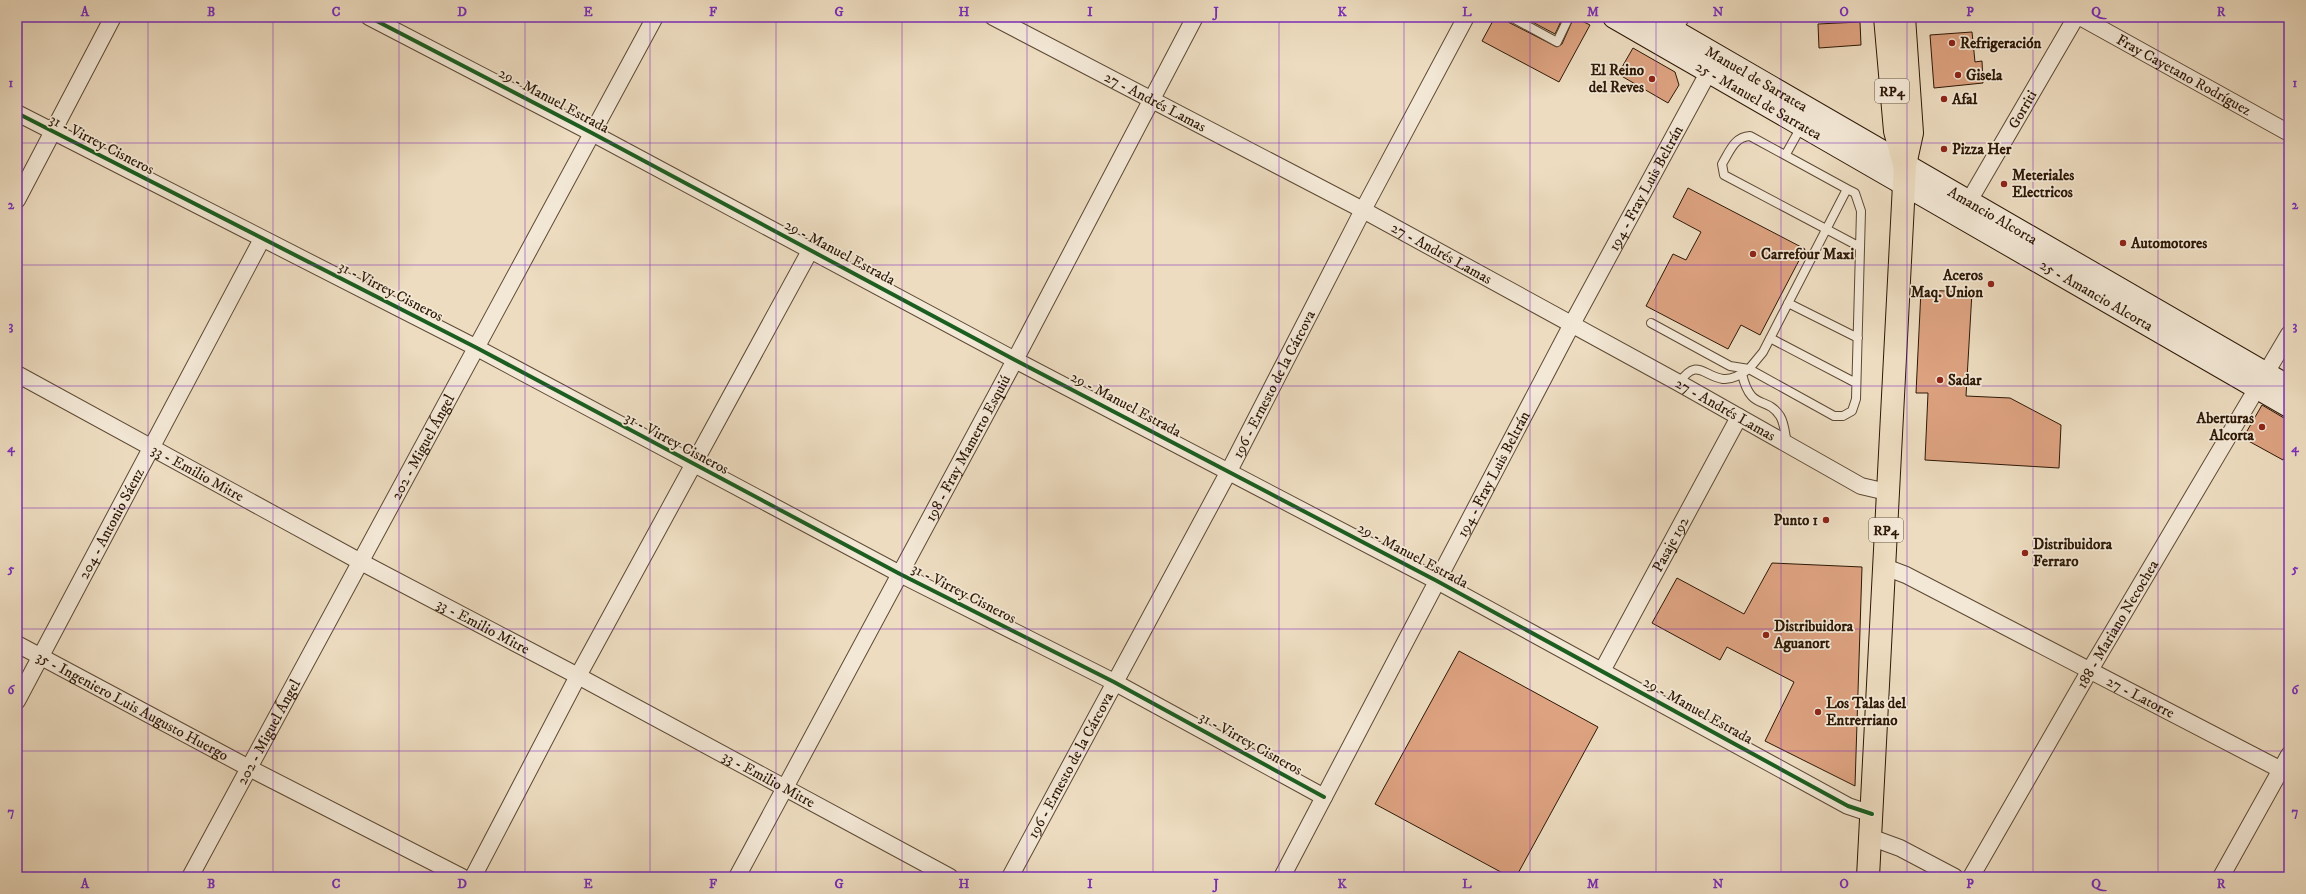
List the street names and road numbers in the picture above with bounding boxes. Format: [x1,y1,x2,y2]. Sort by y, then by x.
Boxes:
street label: Fray Cayetano Rodríguez [2113,30,2255,120]
street label: Manuel de Sarratea [1702,42,1811,116]
street label: 25 - Manuel de Sarratea [1692,57,1825,145]
street label: 29 - Manuel Estrada [495,63,613,138]
street label: 27 - Andrés Lamas [1101,68,1209,136]
road number: RP4 [1875,79,1909,103]
street label: Gorriti [2004,87,2041,132]
street label: 31 - Virrey Cisneros [46,110,157,179]
street label: 194 - Fray Luis Beltrán [1604,122,1688,254]
street label: Amancio Alcorta [1944,182,2041,250]
street label: 29 - Manuel Estrada [781,215,899,290]
street label: 27 - Andrés Lamas [1388,218,1495,289]
street label: 25 - Amancio Alcorta [2036,255,2157,336]
street label: 31 - Virrey Cisneros [335,257,446,326]
street label: 196 - Ernesto de la Cárcova [1228,307,1320,461]
street label: 29 - Manuel Estrada [1067,367,1185,442]
street label: 198 - Fray Mamerto Esquiú [921,372,1015,525]
street label: 27 - Andrés Lamas [1672,374,1779,446]
street label: 202 - Miguel Ángel [387,391,459,503]
street label: 31 - Virrey Cisneros [621,408,732,479]
street label: 194 - Fray Luis Beltrán [1453,408,1535,541]
street label: 33 - Emilio Mitre [148,440,247,506]
street label: 204 - Antonio Sáenz [74,464,149,582]
street label: Pasaje 192 [1648,513,1694,575]
street label: 29 - Manuel Estrada [1354,518,1472,593]
road number: RP4 [1869,518,1903,542]
street label: 188 - Mariano Necochea [2072,556,2163,692]
street label: 31 - Virrey Cisneros [908,559,1019,628]
street label: 33 - Emilio Mitre [433,594,533,659]
street label: 35 - Ingeniero Luis Augusto Huergo [33,647,232,765]
street label: 29 - Manuel Estrada [1640,672,1757,749]
street label: 27 - Latorre [2103,672,2178,723]
street label: 202 - Miguel Ángel [233,676,305,788]
street label: 196 - Ernesto de la Cárcova [1024,688,1118,842]
street label: 31 - Virrey Cisneros [1196,707,1306,780]
street label: 33 - Emilio Mitre [719,747,818,812]

